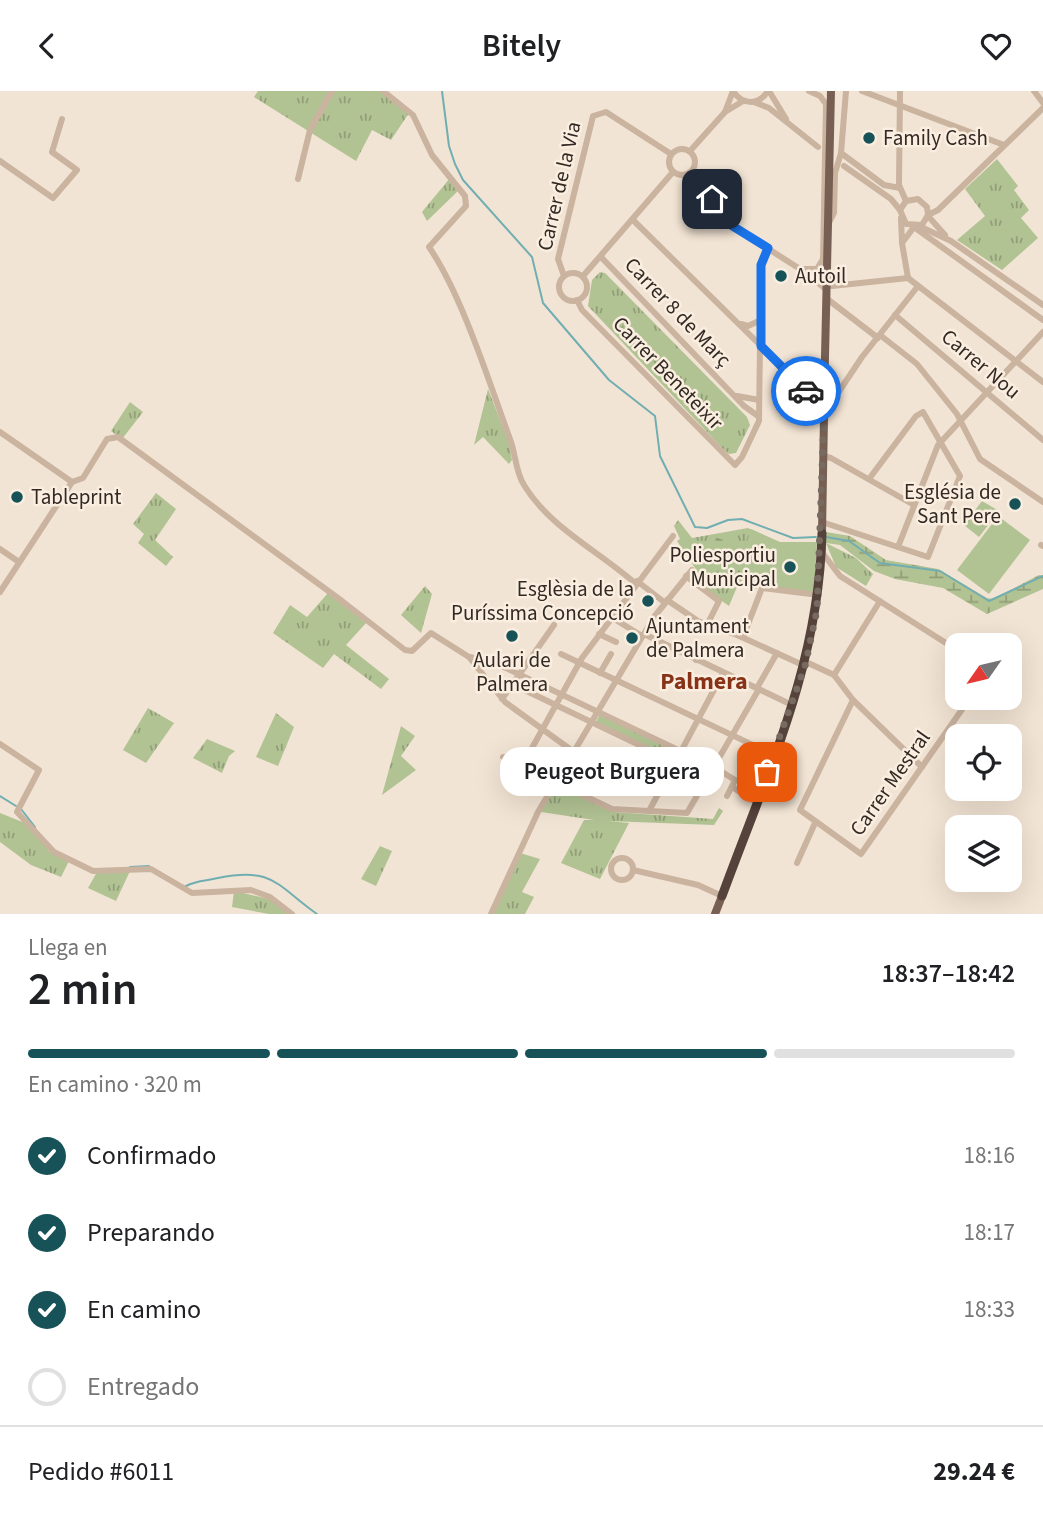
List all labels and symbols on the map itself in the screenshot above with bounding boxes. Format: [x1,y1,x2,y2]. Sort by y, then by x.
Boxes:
street label: Carrer de la Via [530,118,588,254]
place label: Family Cash [883,123,988,153]
marker: Family Cash [861,130,877,146]
pin [682,169,742,229]
street label: Carrer 8 de Març [618,250,738,374]
place label: Autoil [795,261,846,291]
marker: Autoil [773,268,789,284]
street label: Carrer Beneteixir [606,310,731,437]
street label: Carrer Nou [935,322,1027,406]
courier [771,356,841,426]
place label: Església de Sant Pere [904,477,1001,531]
place label: Tableprint [31,482,121,512]
marker: Tableprint [9,489,25,505]
marker: Església de Sant Pere [1007,496,1023,512]
place label: Poliesportiu Municipal [669,540,776,594]
marker: Poliesportiu Municipal [782,559,798,575]
place label: Esglèsia de la Puríssima Concepció [451,574,634,628]
marker: Esglèsia de la Puríssima Concepció [640,593,656,609]
place label: Ajuntament de Palmera [646,611,749,665]
marker: Aulari de Palmera [504,628,520,644]
marker: Ajuntament de Palmera [624,630,640,646]
north arrow [945,633,1022,711]
place label: Aulari de Palmera [473,645,551,699]
district label: Palmera [660,664,748,699]
street label: Carrer Mestral [843,724,937,842]
pin [737,742,797,802]
callout: Peugeot Burguera [501,747,725,797]

